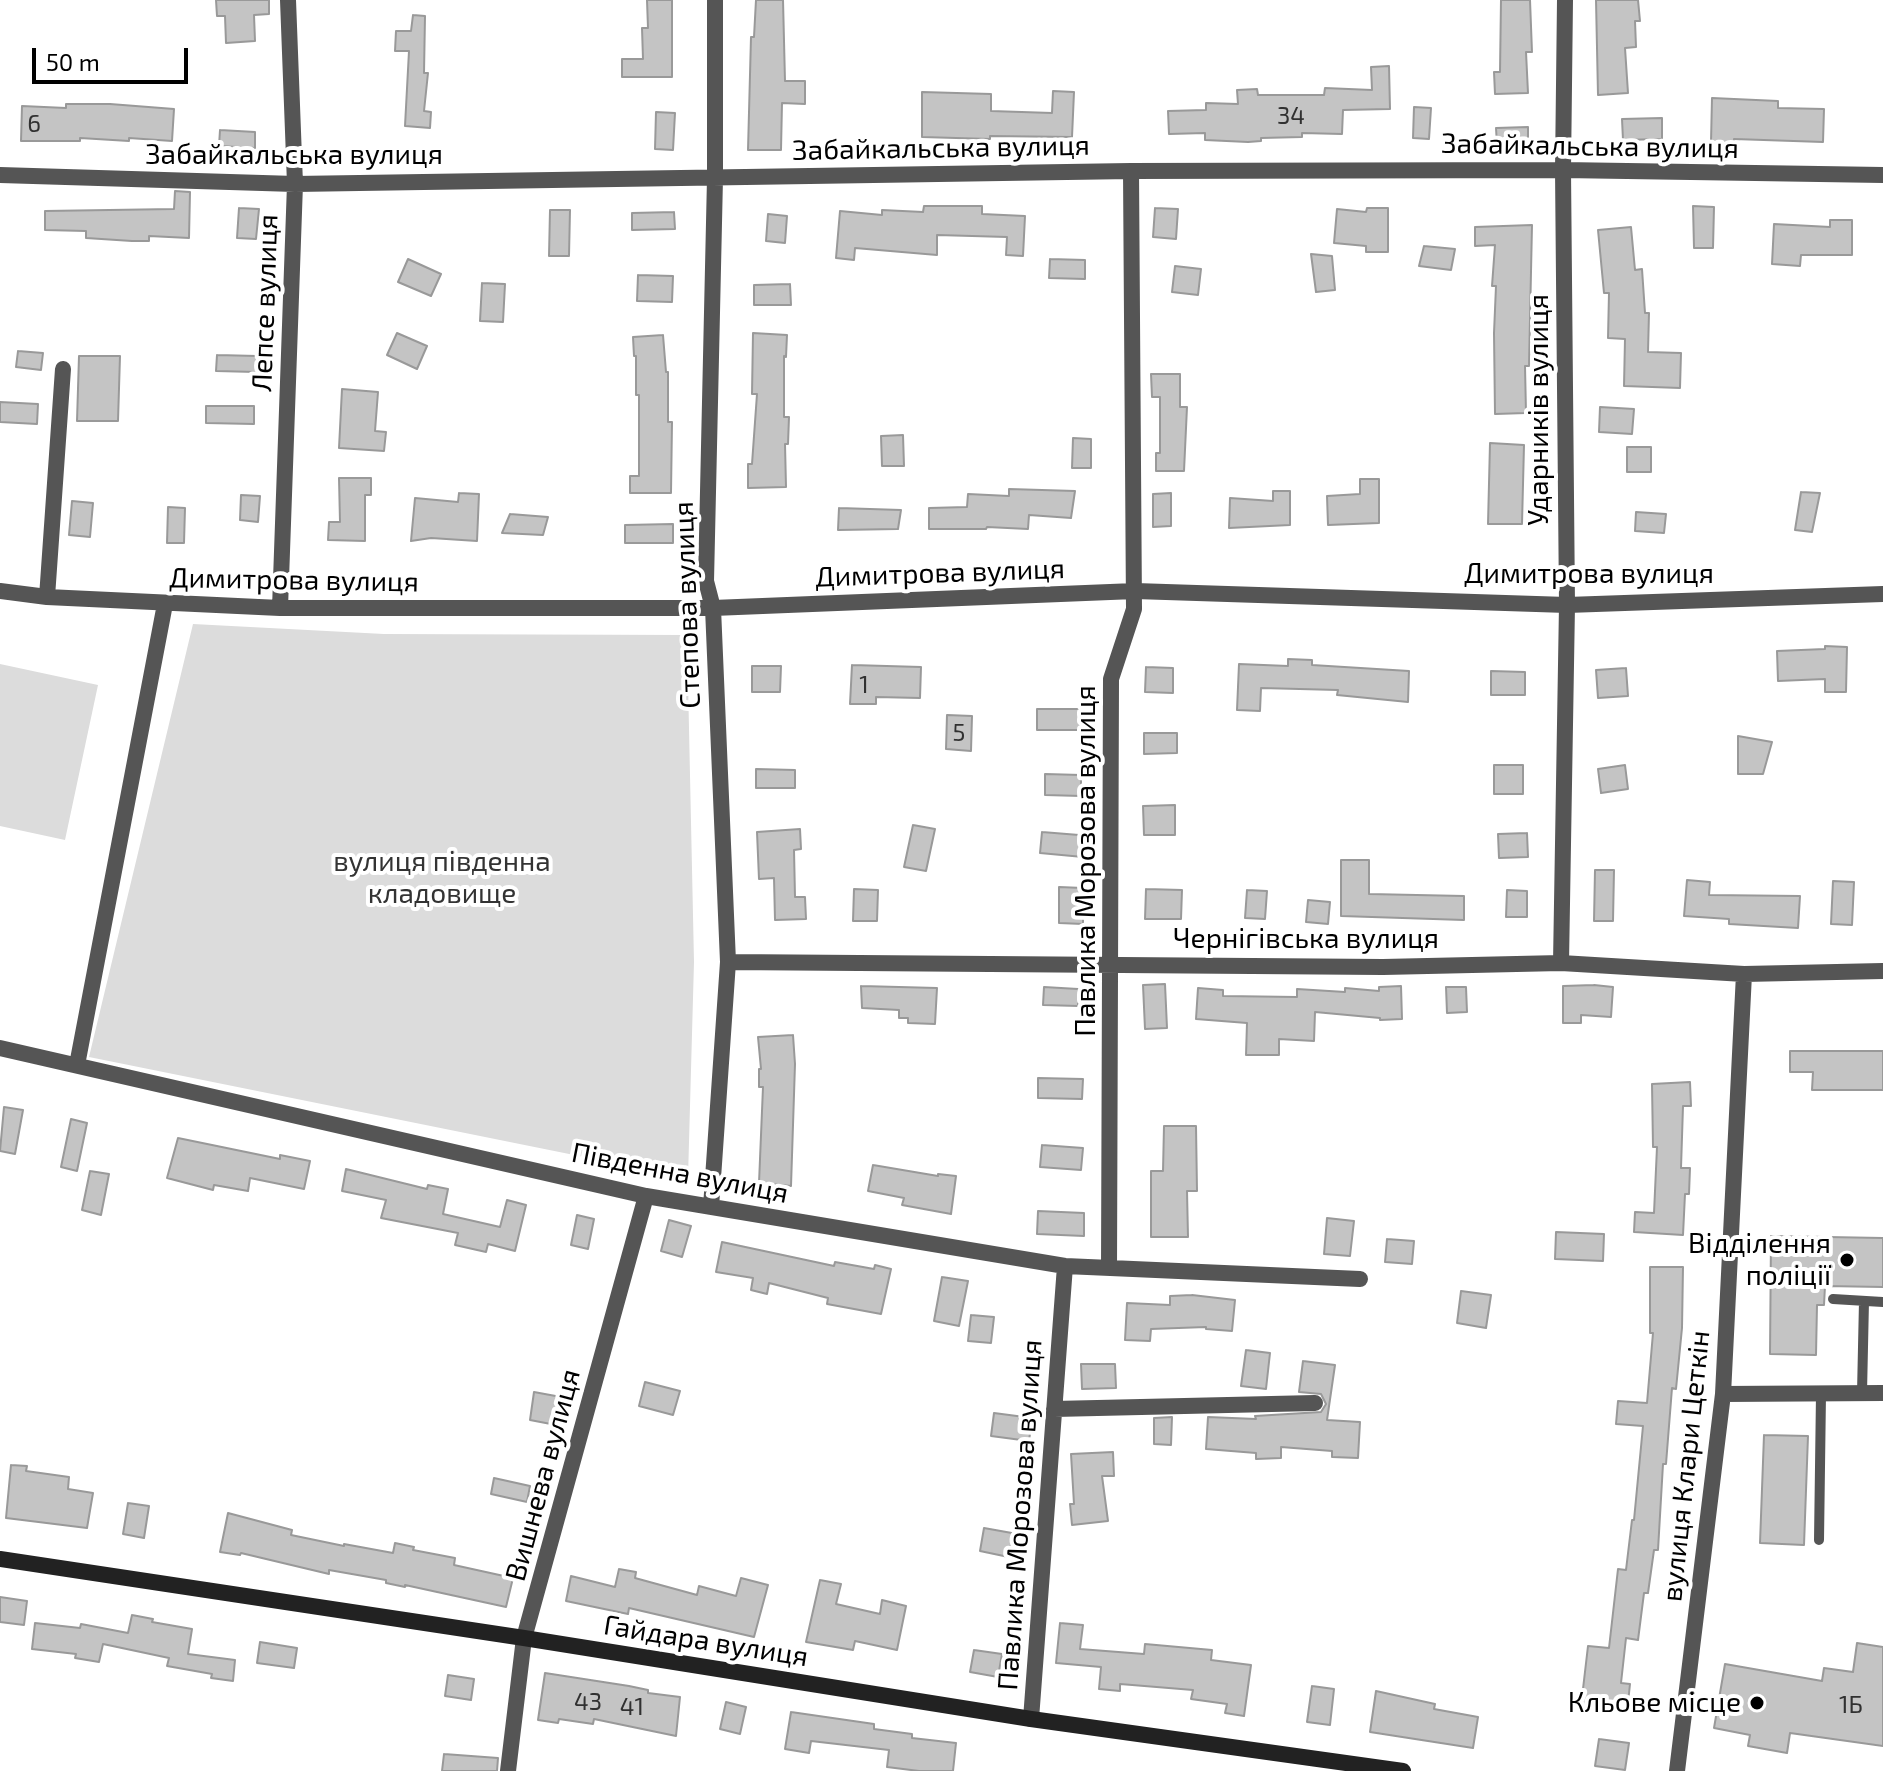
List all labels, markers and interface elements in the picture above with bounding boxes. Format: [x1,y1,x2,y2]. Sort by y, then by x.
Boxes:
scale bar [36,32,192,82]
text: 50 m [46,47,100,76]
house number: 34 [1277,102,1305,130]
house number: 6 [27,110,41,138]
street label: Забайкальська вулиця [1441,127,1739,165]
street label: Забайкальська вулиця [792,129,1090,167]
street label: Забайкальська вулиця [145,138,443,172]
street label: Лепсе вулиця [245,214,285,392]
street label: Ударників вулиця [1522,294,1556,526]
street label: Степова вулиця [667,501,707,709]
street label: Димитрова вулиця [815,552,1065,594]
street label: Димитрова вулиця [1464,557,1714,591]
street label: Димитрова вулиця [169,561,419,599]
house number: 1 [859,671,869,699]
street label: Павлика Морозова вулиця [1069,685,1103,1037]
house number: 5 [953,719,965,747]
park label: вулиця південна кладовище [333,845,551,911]
street label: Чернігівська вулиця [1173,922,1439,956]
street label: Південна вулиця [569,1136,791,1210]
place label: Відділення поліції [1688,1227,1831,1293]
marker: Відділення поліції [1838,1251,1856,1269]
street label: вулиця Клари Цеткін [1655,1329,1717,1603]
street label: Павлика Морозова вулиця [991,1338,1049,1692]
street label: Вишнева вулиця [499,1365,587,1585]
street label: Гайдара вулиця [601,1608,811,1674]
place label: Кльове місце [1568,1686,1741,1720]
house number: 43 [574,1688,602,1716]
house number: 1Б [1839,1691,1863,1719]
house number: 41 [620,1693,644,1721]
marker: Кльове місце [1748,1694,1766,1712]

